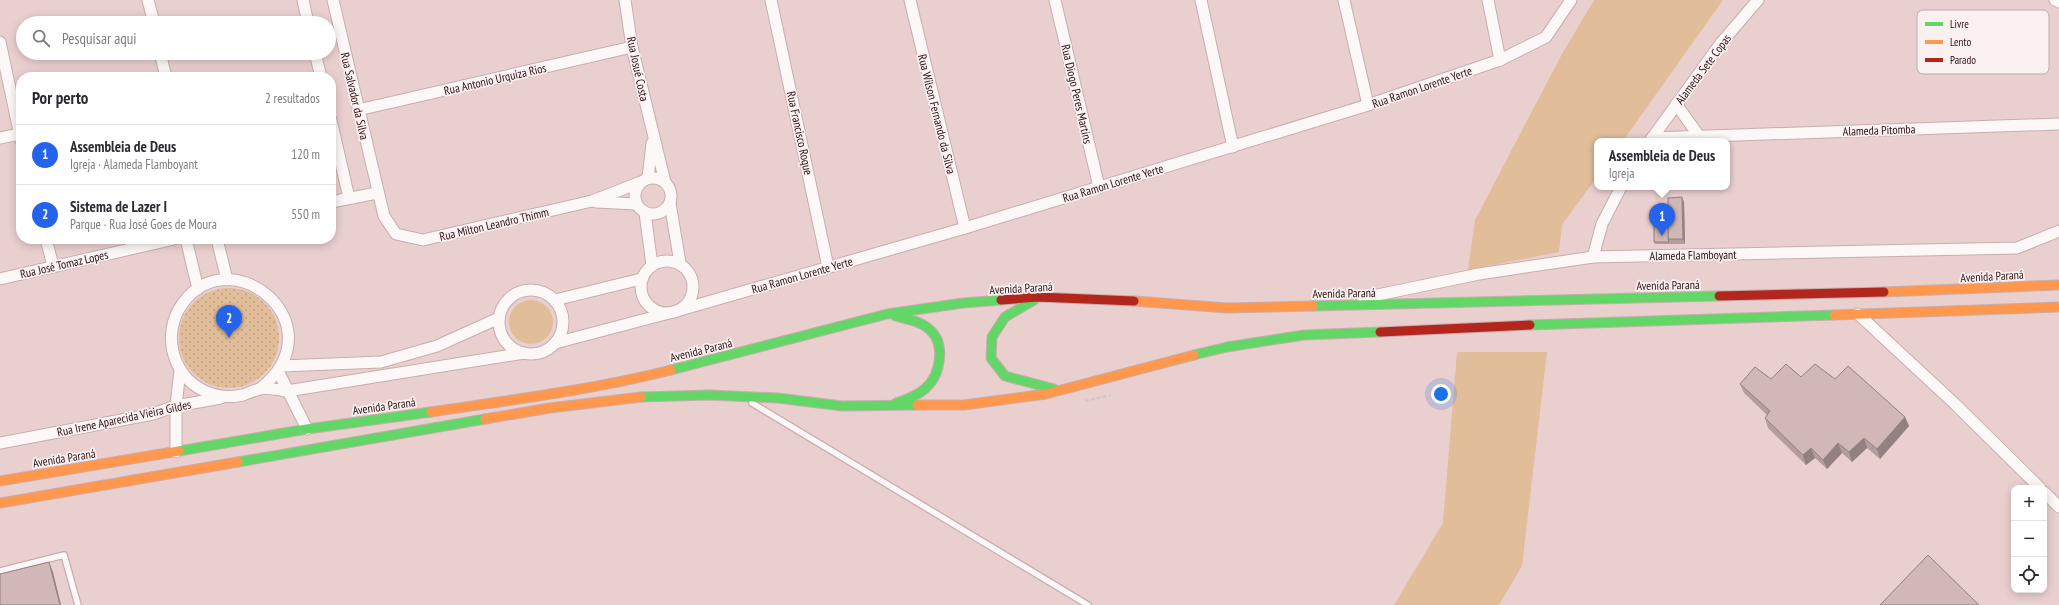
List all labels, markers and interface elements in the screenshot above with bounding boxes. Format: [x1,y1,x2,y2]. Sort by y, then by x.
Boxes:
legend [1917,10,2049,74]
search box [16,16,336,60]
text: Livre [1950,17,1969,31]
icon: search [30,27,52,49]
text: Pesquisar aqui [62,29,136,48]
street label: Alameda Sete Copas [1672,31,1734,107]
street label: Rua Josué Costa [624,35,652,103]
text: Lento [1950,35,1971,49]
street label: Rua Diogo Peres Martins [1058,43,1096,145]
street label: Rua Salvador da Silva [338,51,372,141]
street label: Rua Wilson Fernando da Silva [915,53,959,175]
text: Parado [1950,53,1976,67]
street label: Rua Antonio Urquiza Rios [442,60,548,98]
street label: Rua Ramon Lorente Yerte [1370,63,1474,111]
text: Por perto [32,87,88,109]
text: 2 resultados [265,90,320,107]
street label: Rua Francisco Roque [784,90,816,176]
street label: Alameda Pitomba [1842,121,1916,139]
text: Assembleia de Deus [70,137,176,156]
popup [1594,138,1730,190]
text: 1 [42,146,48,163]
text: 120 m [291,146,320,163]
text: Assembleia de Deus [1609,146,1715,165]
text: Igreja · Alameda Flamboyant [70,156,198,173]
street label: Rua Ramon Lorente Yerte [1061,161,1165,205]
text: Igreja [1609,165,1634,182]
text: Sistema de Lazer I [70,197,167,216]
pin: 1 [1649,203,1675,236]
street label: Rua Milton Leandro Thimm [438,204,550,244]
text: 2 [42,206,48,223]
text: 550 m [291,206,320,223]
text: Parque · Rua José Goes de Moura [70,216,217,233]
street label: Rua José Tomaz Lopes [18,247,110,281]
street label: Alameda Flamboyant [1649,247,1737,263]
street label: Rua Ramon Lorente Yerte [750,253,854,297]
street label: Avenida Paraná [1960,267,2024,285]
street label: Avenida Paraná [1636,277,1700,293]
street label: Avenida Paraná [989,279,1053,297]
street label: Avenida Paraná [1312,285,1376,301]
pin: 2 [216,305,242,338]
street label: Avenida Paraná [668,335,734,365]
your location [1431,384,1451,404]
street label: Avenida Paraná [352,394,417,418]
street label: Rua Irene Aparecida Vieira Gildes [56,396,192,440]
street label: Avenida Paraná [32,446,97,470]
map controls [2011,485,2047,593]
button: + [2011,485,2047,521]
button: − [2011,521,2047,557]
button: locate [2011,557,2047,593]

